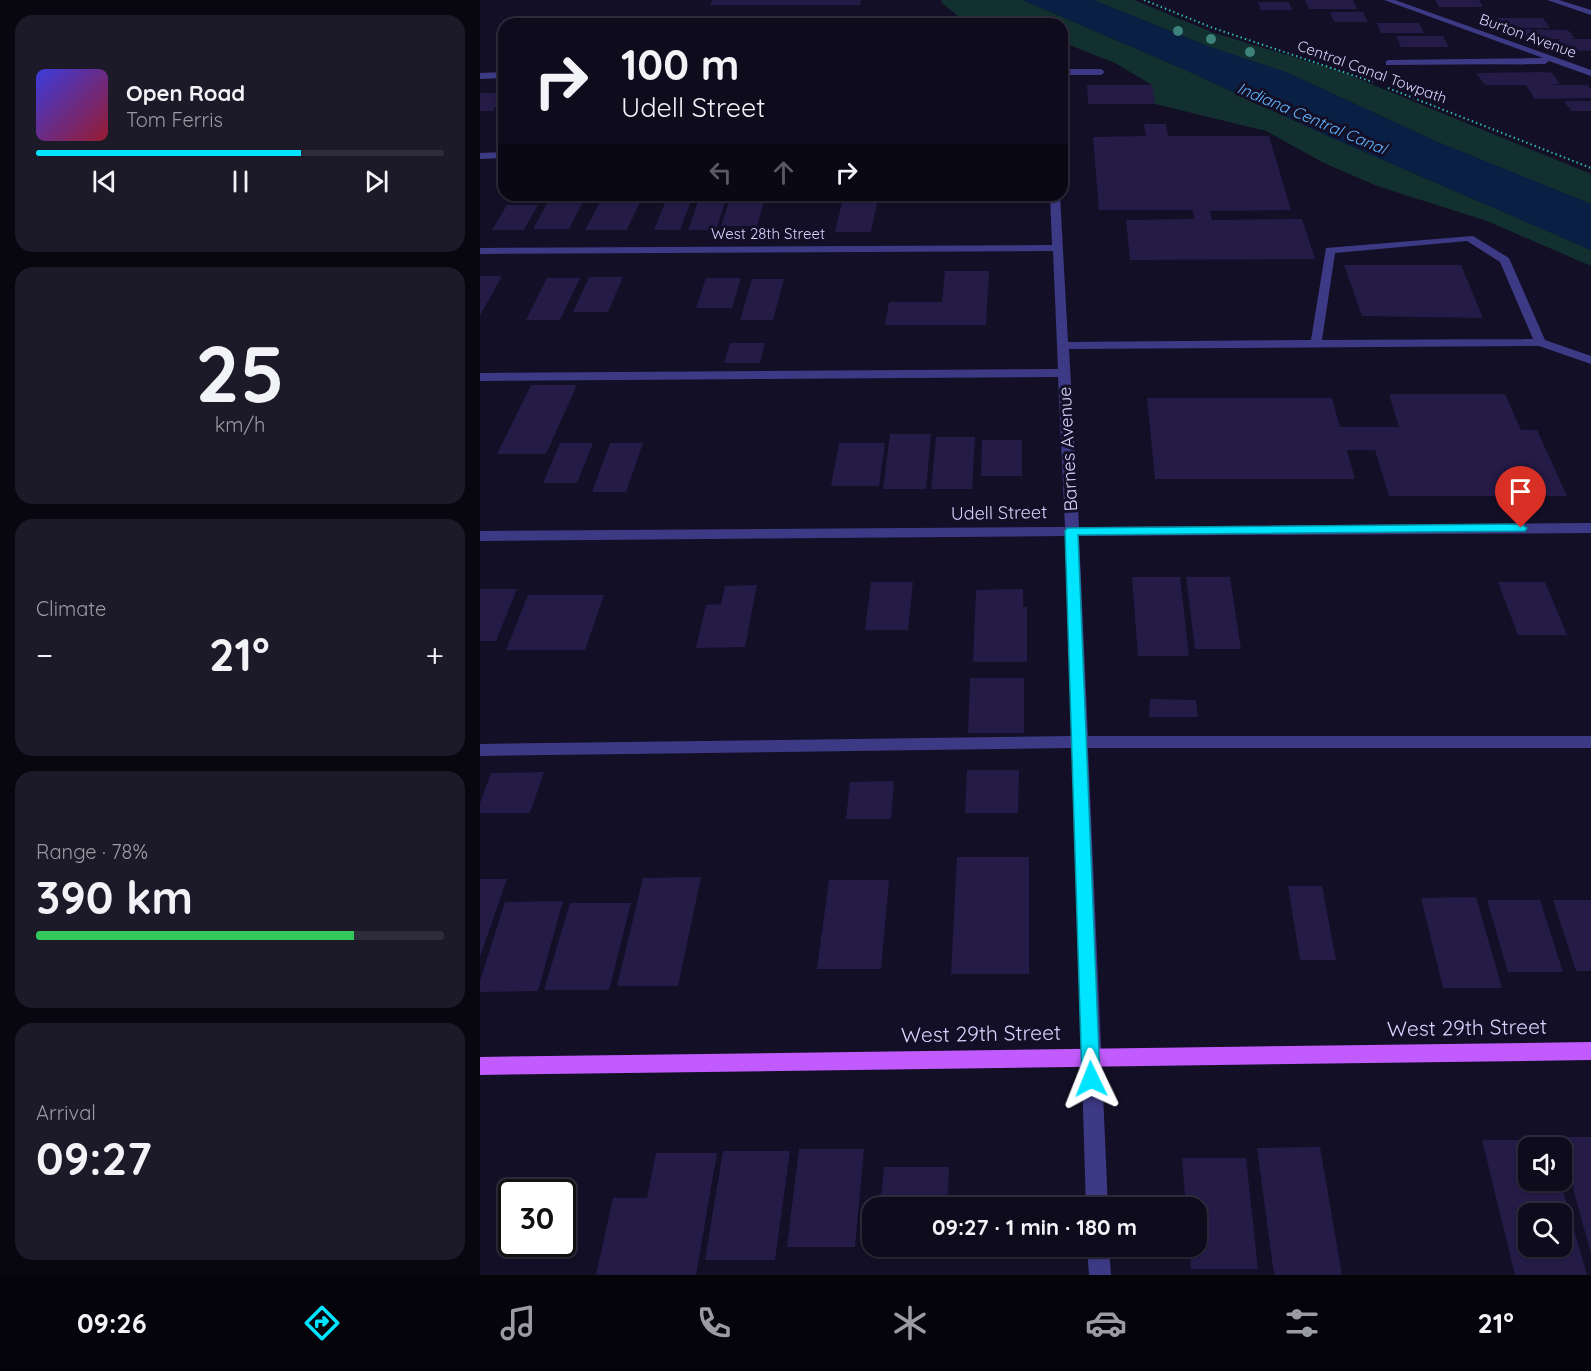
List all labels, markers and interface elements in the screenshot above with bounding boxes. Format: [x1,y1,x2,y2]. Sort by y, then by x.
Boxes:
street label: Burton Avenue [1477,9,1579,62]
street label: Central Canal Towpath [1295,36,1450,107]
text: 100 m [621,38,739,91]
icon: right [522,42,600,120]
water label: Indiana Central Canal [1234,78,1392,159]
text: Open Road [126,79,245,107]
text: Udell Street [621,90,765,124]
text: Tom Ferris [126,107,223,132]
icon: left [704,156,737,189]
icon: ahead [767,156,800,189]
icon: right [830,156,863,189]
icon: previous [88,165,121,198]
icon: pause [224,165,257,198]
icon: next [360,165,393,198]
street label: West 28th Street [711,224,825,243]
text: 25 [195,324,285,422]
street label: Barnes Avenue [1053,386,1082,512]
text: km/h [215,412,265,437]
pin [1495,466,1546,528]
icon: arrive [1504,475,1537,508]
street label: Udell Street [951,500,1047,525]
text: Climate [36,596,106,621]
text: 21° [209,626,270,682]
text: − [36,634,53,675]
text: + [425,634,444,675]
text: Range · 78% [36,839,148,864]
text: 390 km [36,869,193,925]
street label: West 29th Street [1387,1013,1547,1041]
street label: West 29th Street [901,1019,1061,1047]
position arrow [1059,1047,1123,1111]
text: Arrival [36,1100,96,1125]
text: 09:27 [36,1130,152,1186]
map controls [1518,1137,1572,1257]
button: sound [1518,1137,1572,1191]
speed limit sign: 30 [498,1179,576,1257]
button: search [1518,1203,1572,1257]
text: 09:27 · 1 min · 180 m [932,1213,1137,1241]
icon: directions [301,1302,343,1344]
icon: music [497,1302,539,1344]
icon: phone [693,1302,735,1344]
icon: climate [889,1302,931,1344]
icon: car [1085,1302,1127,1344]
icon: filters [1281,1302,1323,1344]
text: 09:26 [77,1306,147,1340]
text: 21° [1477,1306,1514,1340]

